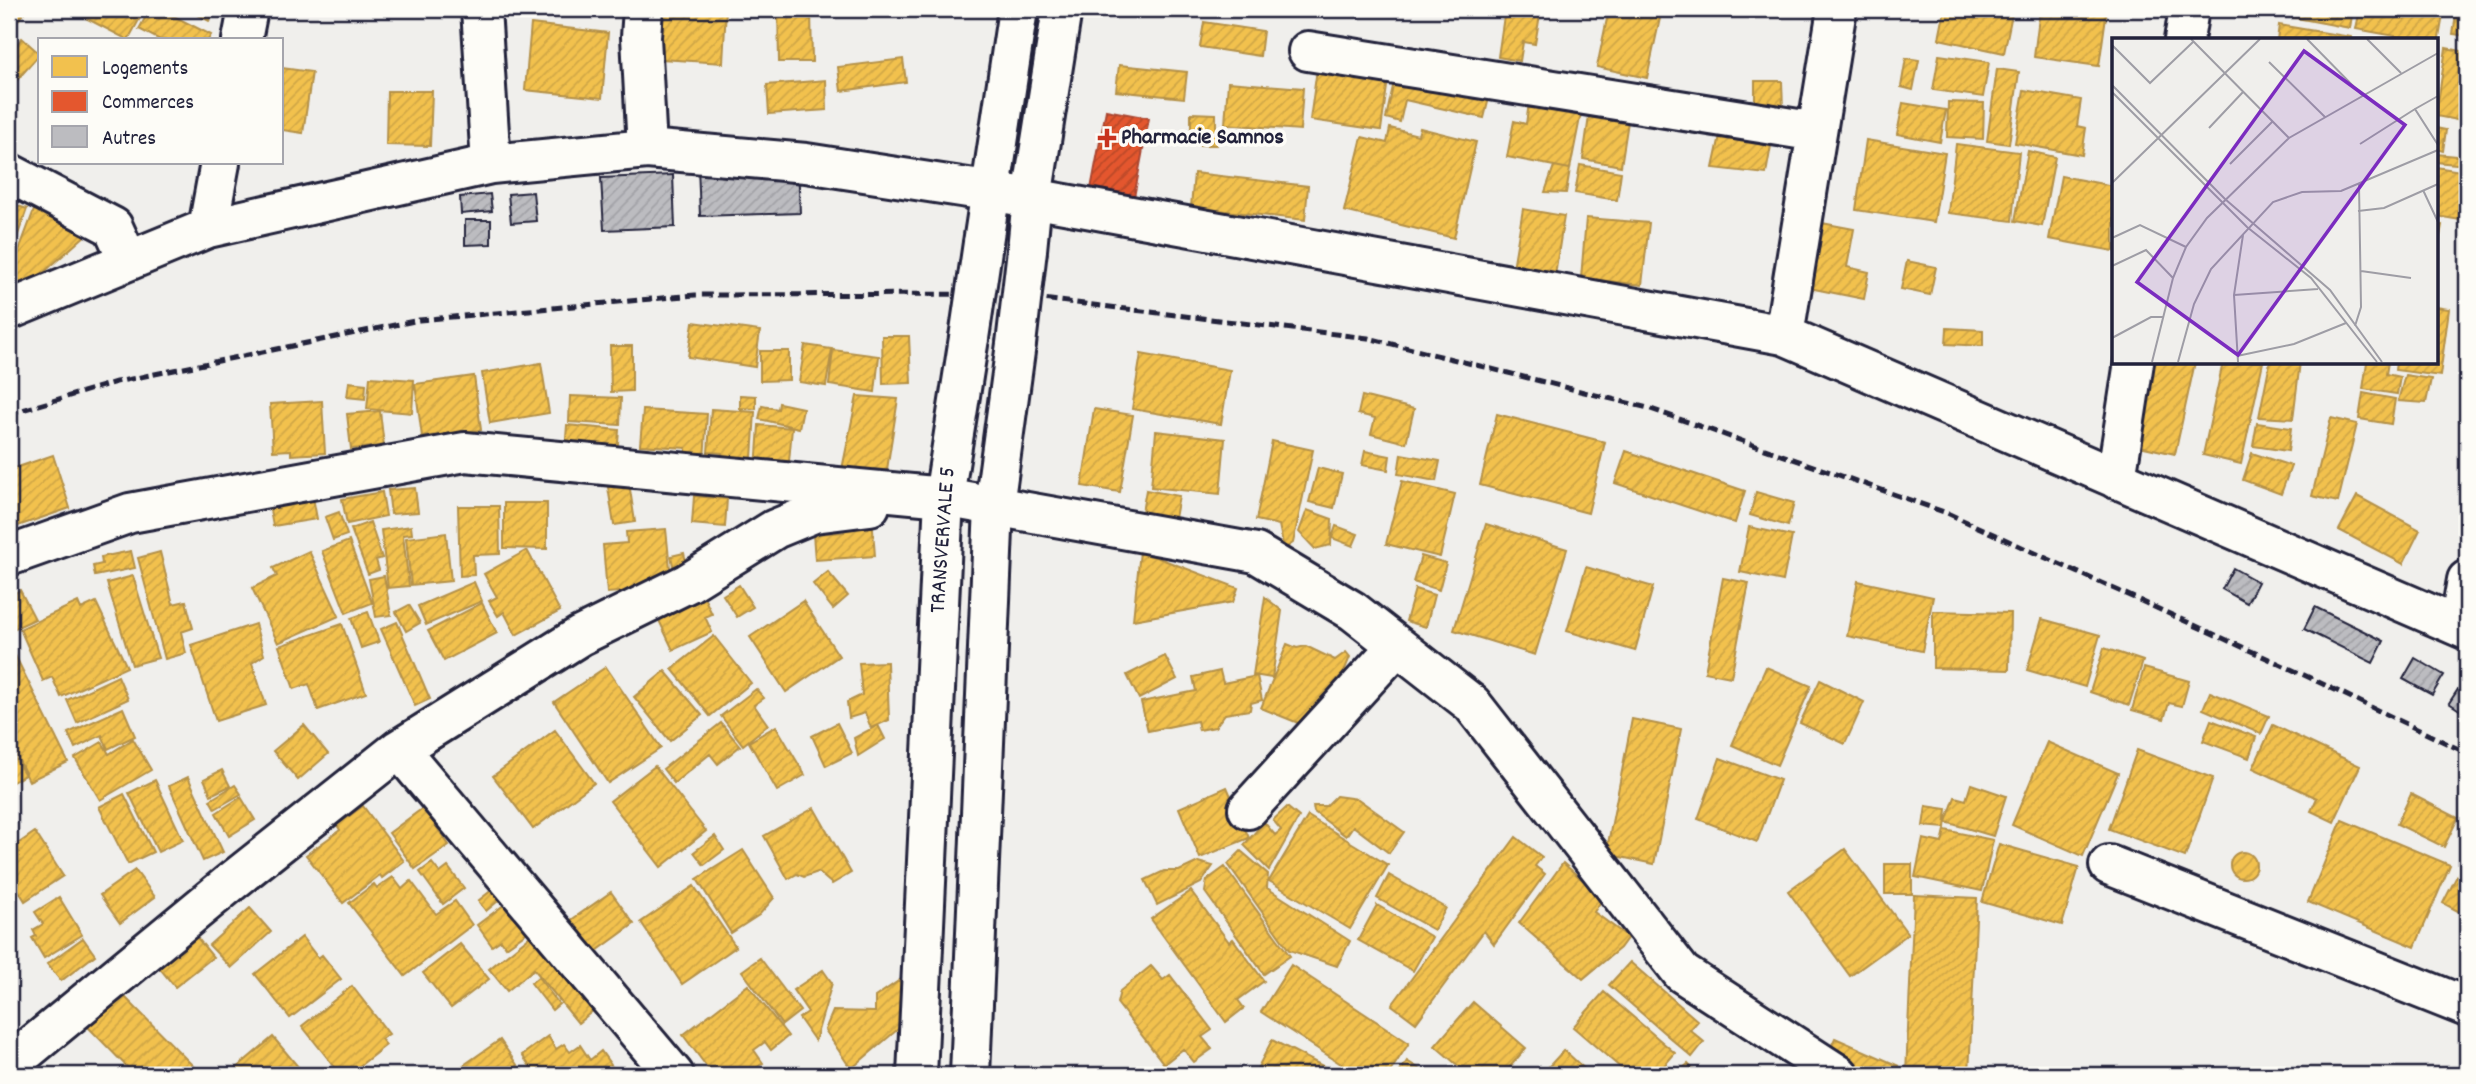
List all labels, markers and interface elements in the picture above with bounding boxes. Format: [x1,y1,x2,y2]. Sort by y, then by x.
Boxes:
legend [38,38,284,164]
inset map [2112,38,2438,364]
text: Logements [102,55,188,85]
text: Commerces [102,89,194,119]
place label: Pharmacie Samnos [1121,122,1284,155]
text: Autres [102,125,156,155]
marker: Pharmacie Samnos [1099,130,1115,146]
street label: TRANSVERVALE 5 [922,466,966,614]

